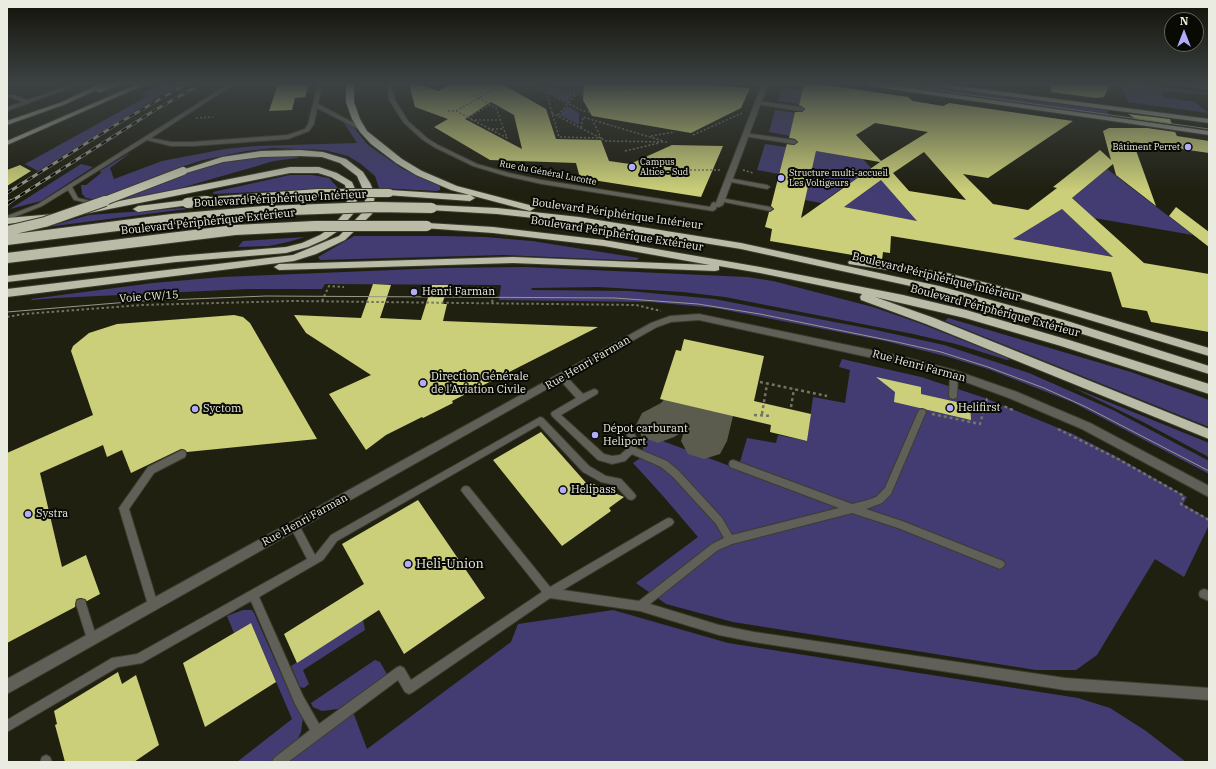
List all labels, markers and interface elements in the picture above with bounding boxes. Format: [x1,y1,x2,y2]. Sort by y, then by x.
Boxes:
north arrow [1164,12,1204,52]
text: N [1180,14,1188,28]
place label: Bâtiment Perret [1112,142,1180,152]
marker: Bâtiment Perret [1183,142,1193,152]
place label: Campus Altice - Sud [640,157,688,178]
street label: Rue du Général Lucotte [499,158,597,188]
marker: Campus Altice - Sud [627,162,637,172]
place label: Structure multi-accueil Les Voltigeurs [789,168,888,189]
marker: Structure multi-accueil Les Voltigeurs [776,173,786,183]
street label: Boulevard Périphérique Intérieur [194,188,366,210]
street label: Boulevard Périphérique Intérieur [531,195,703,233]
street label: Boulevard Périphérique Extérieur [120,206,296,238]
street label: Boulevard Périphérique Extérieur [530,214,704,254]
street label: Boulevard Périphérique Intérieur [851,250,1021,304]
street label: Boulevard Périphérique Extérieur [909,282,1081,340]
place label: Henri Farman [422,285,495,299]
marker: Henri Farman [409,287,419,297]
street label: Voie CW/15 [119,288,179,306]
street label: Rue Henri Farman [543,333,633,393]
street label: Rue Henri Farman [871,347,967,385]
place label: Direction Générale de l'Aviation Civile [431,370,529,396]
marker: Direction Générale de l'Aviation Civile [418,378,428,388]
place label: Helifirst [958,401,1000,415]
place label: Syctom [203,402,241,416]
marker: Helifirst [945,403,955,413]
marker: Syctom [190,404,200,414]
place label: Dépot carburant Heliport [603,422,688,448]
marker: Dépot carburant Heliport [590,430,600,440]
place label: Helipass [571,483,616,497]
marker: Helipass [558,485,568,495]
street label: Rue Henri Farman [260,491,350,549]
place label: Systra [36,507,68,521]
marker: Systra [23,509,33,519]
place label: Heli-Union [416,556,484,572]
marker: Heli-Union [403,559,413,569]

